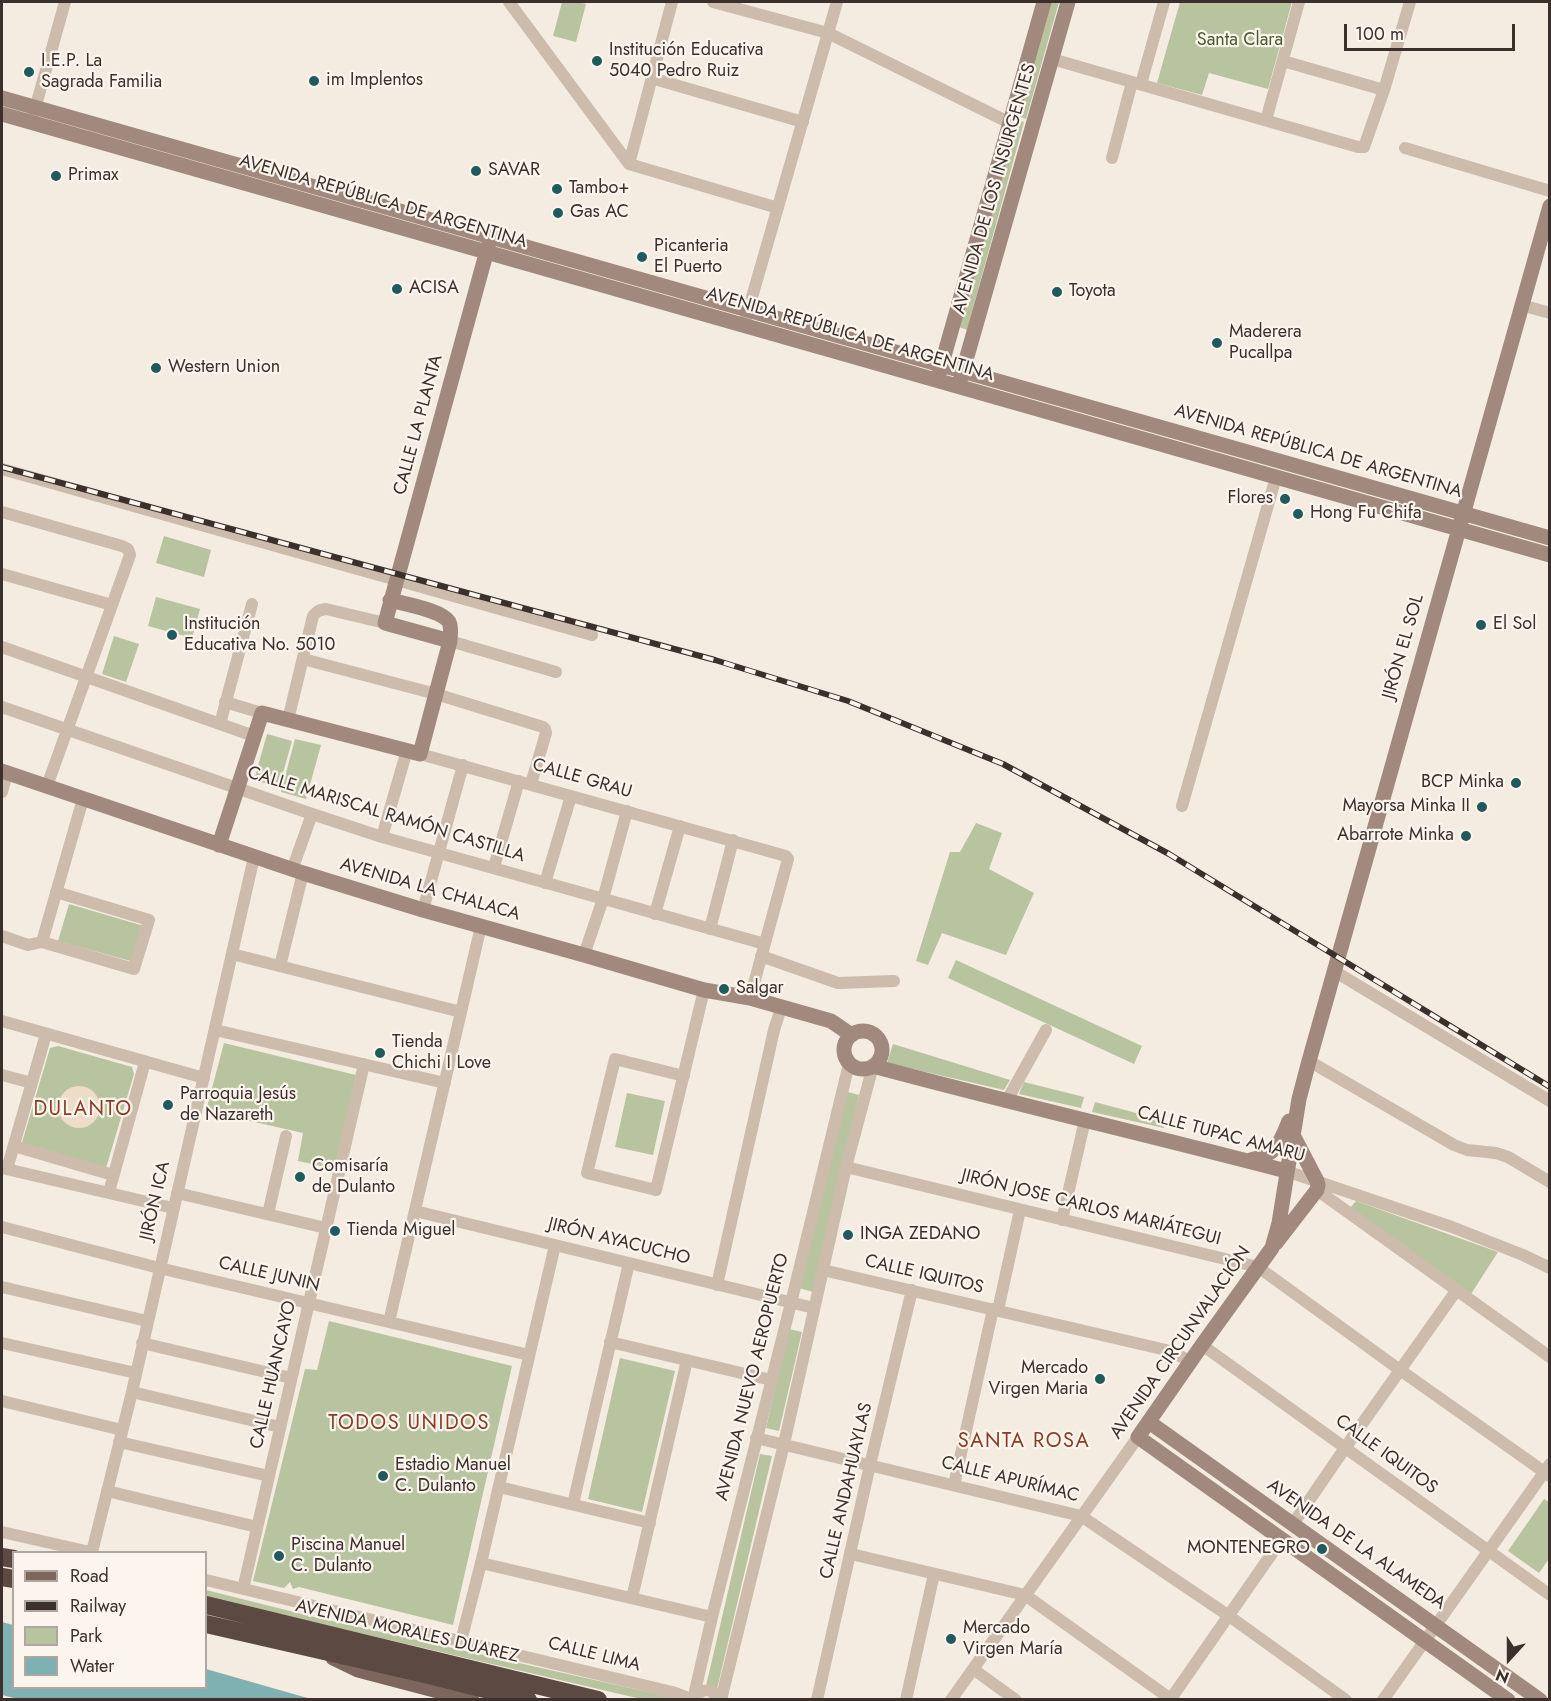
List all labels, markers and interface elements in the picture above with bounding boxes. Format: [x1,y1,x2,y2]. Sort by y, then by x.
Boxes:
scale bar [1347,12,1518,50]
text: 100 m [1355,21,1404,47]
park label: Santa Clara [1197,30,1283,52]
place label: Institución Educativa 5040 Pedro Ruiz [609,40,763,82]
place label: I.E.P. La Sagrada Familia [41,51,162,94]
marker: Institución Educativa 5040 Pedro Ruiz [590,54,604,68]
street label: AVENIDA DE LOS INSURGENTES [949,61,1041,317]
marker: I.E.P. La Sagrada Familia [22,65,36,79]
place label: im Implentos [326,70,423,92]
marker: im Implentos [307,74,321,88]
street label: AVENIDA REPÚBLICA DE ARGENTINA [237,151,529,253]
place label: SAVAR [488,160,540,182]
marker: SAVAR [469,164,483,178]
place label: Primax [68,165,119,187]
marker: Primax [49,169,63,183]
place label: Tambo+ [569,178,629,200]
marker: Tambo+ [550,182,564,196]
place label: Gas AC [570,202,629,224]
marker: Gas AC [551,206,565,220]
place label: Picanteria El Puerto [654,236,728,278]
marker: Picanteria El Puerto [635,250,649,264]
place label: ACISA [409,278,459,300]
place label: Toyota [1069,281,1116,303]
marker: ACISA [390,282,404,296]
street label: AVENIDA REPÚBLICA DE ARGENTINA [704,284,996,386]
marker: Toyota [1050,285,1064,299]
place label: Maderera Pucallpa [1229,322,1302,364]
marker: Maderera Pucallpa [1210,336,1224,350]
street label: CALLE LA PLANTA [390,353,448,497]
place label: Western Union [168,357,280,379]
marker: Western Union [149,361,163,375]
street label: AVENIDA REPÚBLICA DE ARGENTINA [1172,401,1464,503]
place label: Flores [1228,488,1273,510]
marker: Flores [1278,492,1292,506]
place label: Hong Fu Chifa [1310,503,1422,525]
marker: Hong Fu Chifa [1291,507,1305,521]
street label: JIRÓN EL SOL [1379,592,1429,702]
place label: Institución Educativa No. 5010 [184,614,335,656]
place label: El Sol [1493,614,1536,636]
marker: El Sol [1474,618,1488,632]
marker: Institución Educativa No. 5010 [165,628,179,642]
street label: CALLE GRAU [530,754,634,804]
street label: CALLE MARISCAL RAMÓN CASTILLA [245,762,527,868]
place label: BCP Minka [1421,772,1504,794]
marker: BCP Minka [1509,776,1523,790]
place label: Mayorsa Minka II [1342,796,1470,818]
marker: Mayorsa Minka II [1475,800,1489,814]
place label: Abarrote Minka [1337,825,1454,847]
marker: Abarrote Minka [1459,829,1473,843]
street label: AVENIDA LA CHALACA [338,854,522,926]
place label: Salgar [736,978,784,1000]
marker: Salgar [717,982,731,996]
place label: Tienda Chichi I Love [392,1032,491,1074]
marker: Tienda Chichi I Love [373,1046,387,1060]
place label: Parroquia Jesús de Nazareth [180,1084,296,1126]
district label: DULANTO [33,1098,133,1122]
marker: Parroquia Jesús de Nazareth [161,1098,175,1112]
street label: CALLE TUPAC AMARU [1135,1102,1307,1168]
place label: Comisaría de Dulanto [312,1156,395,1198]
street label: JIRÓN ICA [136,1159,176,1243]
street label: JIRÓN JOSE CARLOS MARIÁTEGUI [959,1165,1223,1251]
marker: Comisaría de Dulanto [293,1170,307,1184]
street label: JIRÓN AYACUCHO [546,1214,692,1270]
place label: Tienda Miguel [347,1220,455,1242]
marker: Tienda Miguel [328,1224,342,1238]
place label: INGA ZEDANO [860,1224,981,1246]
marker: INGA ZEDANO [841,1228,855,1242]
street label: AVENIDA CIRCUNVALACIÓN [1106,1242,1256,1444]
street label: AVENIDA NUEVO AEROPUERTO [712,1251,794,1503]
street label: CALLE IQUITOS [862,1251,986,1299]
street label: CALLE JUNIN [216,1253,322,1297]
street label: CALLE HUANCAYO [246,1299,302,1451]
place label: Mercado Virgen Maria [988,1358,1088,1400]
marker: Mercado Virgen Maria [1093,1372,1107,1386]
street label: CALLE ANDAHUAYLAS [816,1401,878,1581]
street label: CALLE IQUITOS [1331,1411,1441,1499]
district label: TODOS UNIDOS [328,1412,490,1436]
district label: SANTA ROSA [958,1430,1090,1454]
street label: CALLE APURÍMAC [939,1452,1081,1508]
place label: Estadio Manuel C. Dulanto [395,1455,511,1498]
marker: Estadio Manuel C. Dulanto [376,1469,390,1483]
street label: AVENIDA DE LA ALAMEDA [1263,1475,1449,1615]
place label: Piscina Manuel C. Dulanto [291,1535,405,1578]
place label: MONTENEGRO [1187,1538,1310,1560]
marker: MONTENEGRO [1315,1542,1329,1556]
marker: Piscina Manuel C. Dulanto [272,1549,286,1563]
legend [12,1551,207,1689]
text: Road [70,1563,109,1589]
text: Railway [70,1593,126,1619]
street label: AVENIDA MORALES DUAREZ [293,1596,521,1668]
place label: Mercado Virgen María [963,1618,1063,1660]
text: Park [70,1623,102,1649]
north arrow [1479,1629,1539,1689]
marker: Mercado Virgen María [944,1632,958,1646]
street label: CALLE LIMA [546,1633,642,1677]
text: Water [70,1653,114,1679]
text: N [1492,1663,1512,1689]

